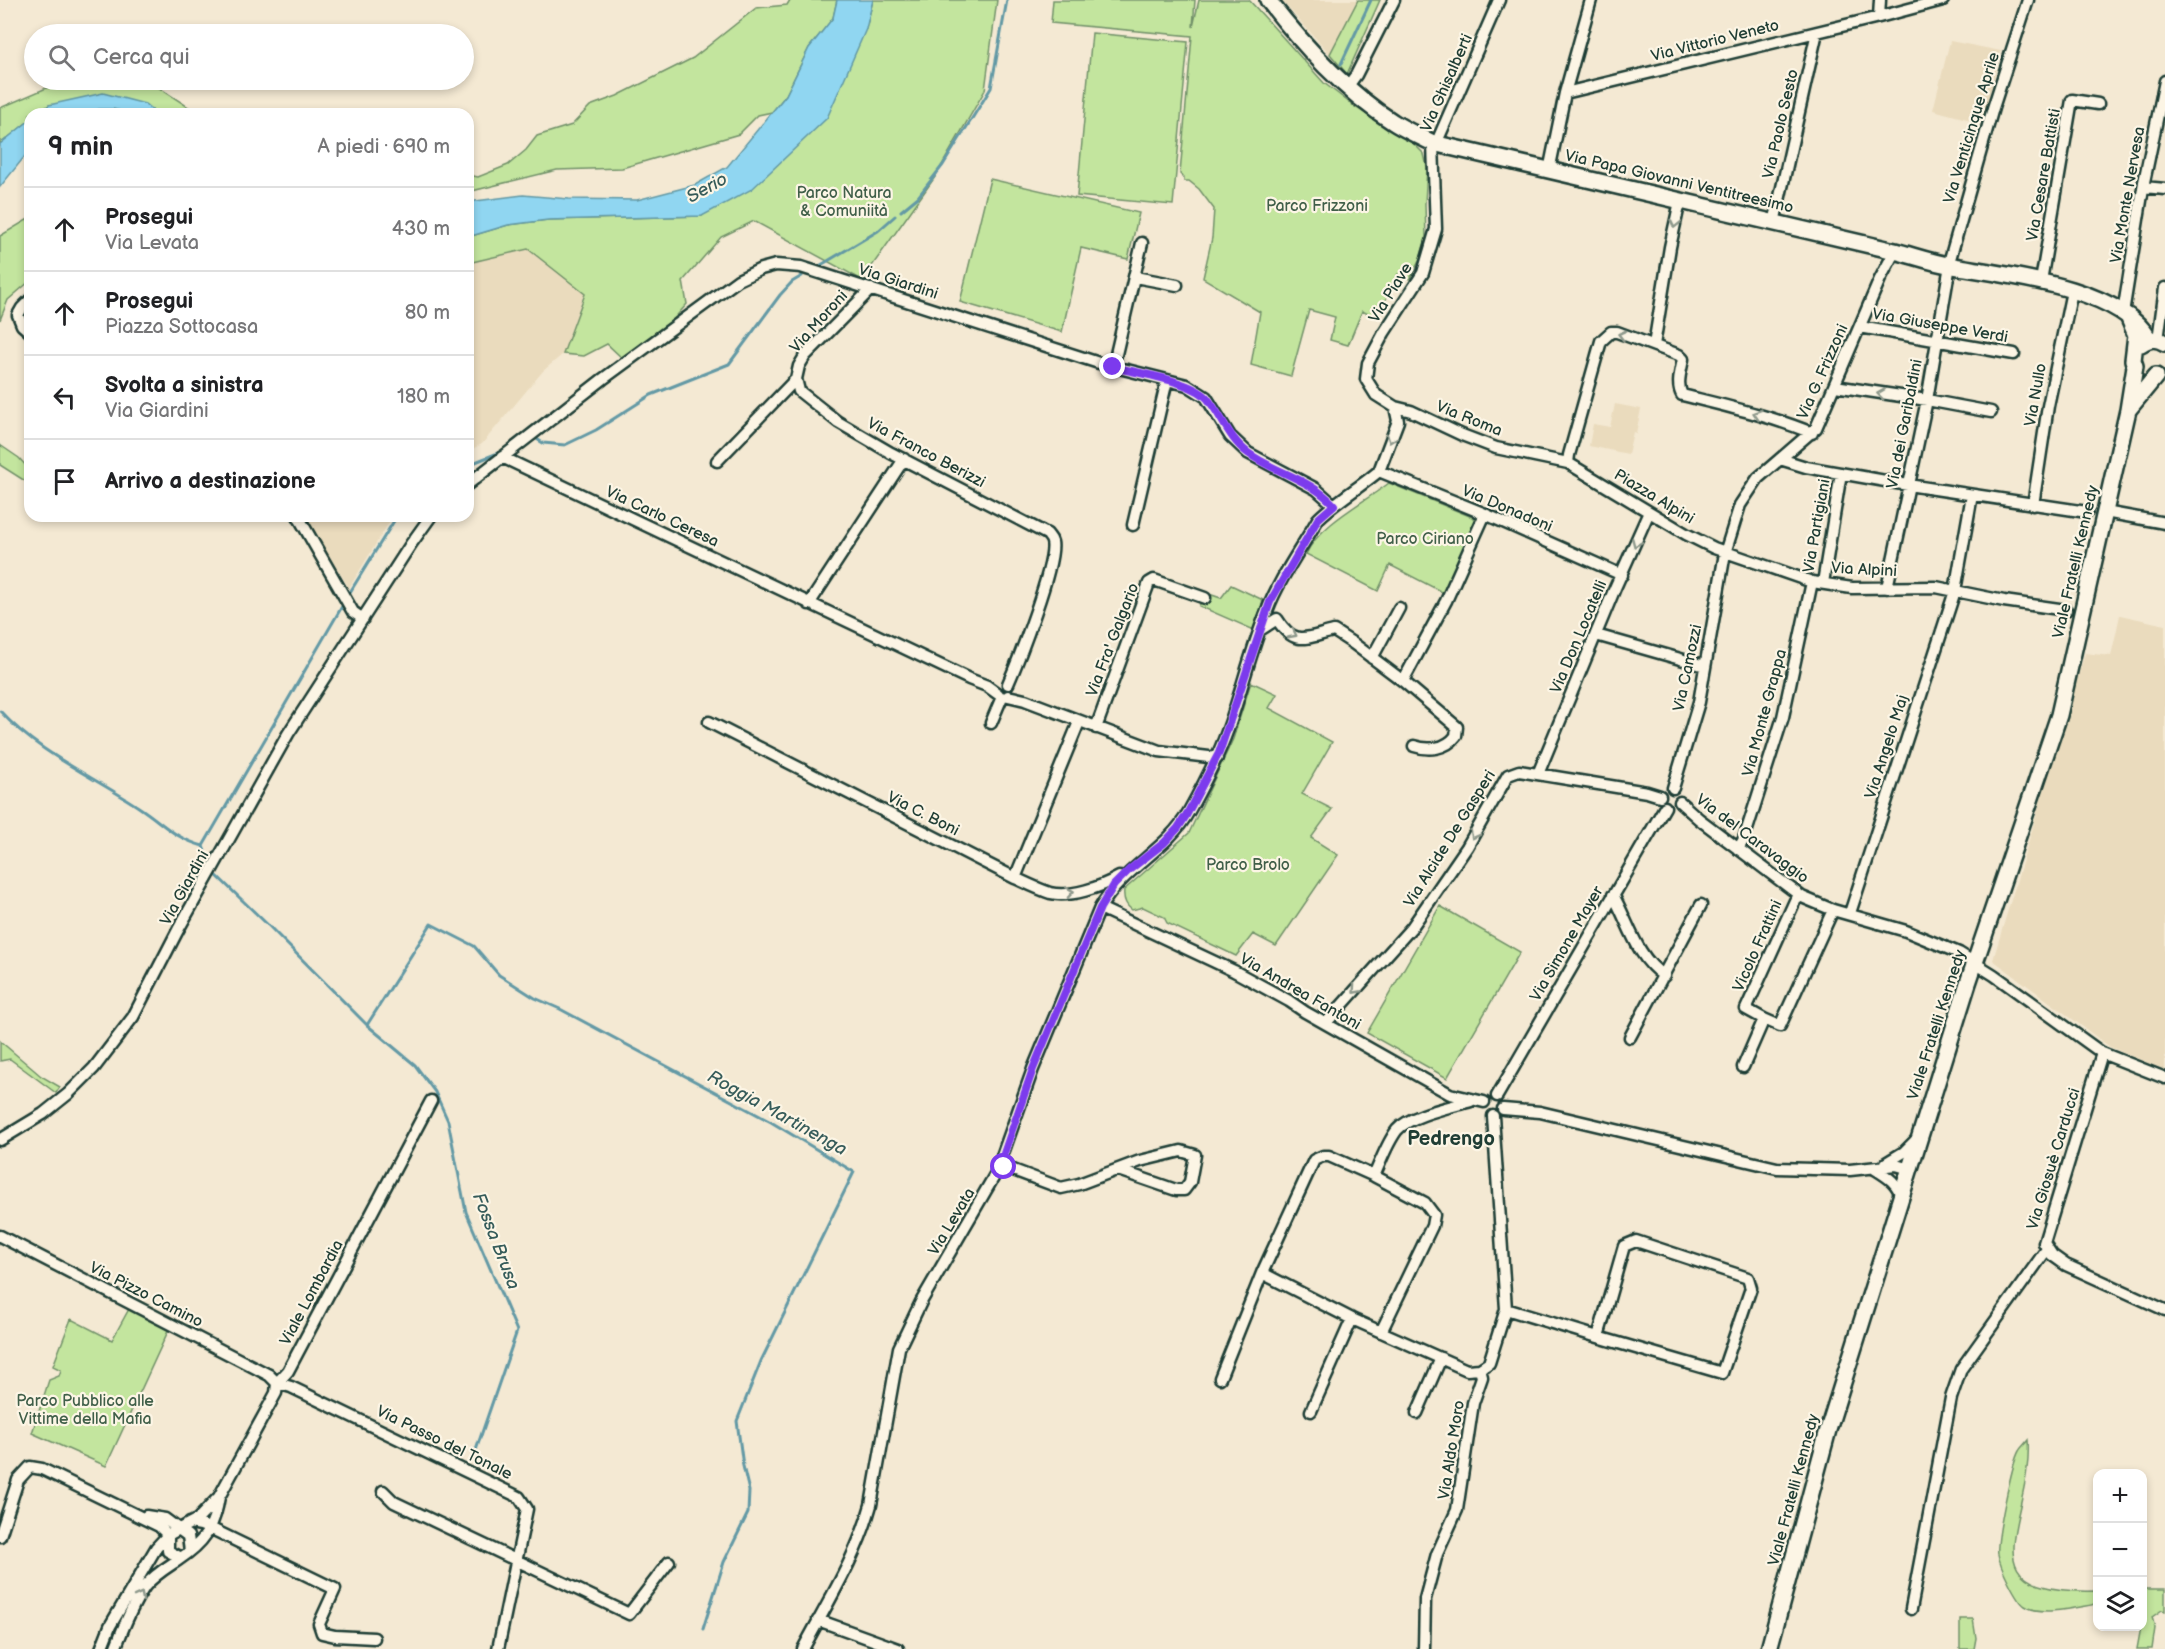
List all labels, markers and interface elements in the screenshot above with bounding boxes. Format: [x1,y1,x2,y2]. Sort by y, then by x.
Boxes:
street label: Via Vittorio Veneto [1649,16,1781,66]
search box [24,24,474,90]
street label: Via Ghisalberti [1417,31,1477,135]
icon: search [45,41,78,74]
text: Cerca qui [93,44,190,71]
street label: Via Venticinque Aprile [1940,50,2004,206]
street label: Via Paolo Sesto [1759,67,1803,181]
street label: Via Cesare Battisti [2023,107,2065,243]
street label: Via Monte Nervesa [2107,125,2149,265]
text: 9 min [48,132,113,163]
text: A piedi · 690 m [318,135,450,159]
street label: Via Papa Giovanni Ventitreesimo [1563,146,1795,218]
water label: Serio [683,168,731,208]
park label: Parco Natura & Comuniità [796,184,892,221]
park label: Parco Frizzoni [1266,197,1368,216]
text: Prosegui [105,204,193,231]
icon: ahead [48,213,81,246]
text: 430 m [392,217,450,241]
one-way arrow [1669,219,1682,229]
text: Via Levata [105,231,199,255]
street label: Via Piave [1365,259,1417,326]
street label: Via Giardini [856,260,940,304]
street label: Via Moroni [786,287,852,357]
text: Prosegui [105,288,193,315]
icon: ahead [48,297,81,330]
text: 80 m [405,301,450,325]
street label: Via Giuseppe Verdi [1871,305,2009,347]
text: Piazza Sottocasa [105,315,258,339]
street label: Via G. Frizzoni [1794,321,1852,423]
one-way arrow [1617,330,1628,342]
route end [1099,353,1125,379]
street label: Via dei Garibaldini [1883,358,1927,490]
street label: Via Nullo [2021,362,2051,428]
text: Svolta a sinistra [105,372,264,399]
icon: left [48,381,81,414]
text: 180 m [397,385,450,409]
one-way arrow [1876,388,1885,400]
street label: Via Roma [1433,397,1505,441]
text: Via Giardini [105,399,209,423]
one-way arrow [1752,409,1763,421]
street label: Via Franco Berizzi [864,414,988,492]
one-way arrow [1386,433,1398,444]
icon: arrive [48,465,81,498]
street label: Piazza Alpini [1610,466,1698,528]
text: Arrivo a destinazione [105,468,316,495]
street label: Via Partigiani [1799,478,1835,574]
street label: Via Donadoni [1459,481,1555,537]
street label: Via Carlo Ceresa [602,482,722,552]
street label: Viale Fratelli Kennedy [2049,483,2103,640]
park label: Parco Ciriano [1376,530,1474,549]
one-way arrow [1631,537,1643,548]
street label: Via Alpini [1830,559,1898,581]
street label: Via Don Locatelli [1547,578,1611,696]
street label: Via Fra' Galgario [1083,580,1143,700]
street label: Via Camozzi [1669,623,1707,713]
one-way arrow [1287,627,1297,638]
street label: Via Monte Grappa [1739,647,1791,779]
street label: Via Angelo Maj [1861,693,1913,801]
street label: Via Alcide De Gasperi [1400,767,1500,911]
street label: Via C. Boni [884,788,962,840]
street label: Via del Caravaggio [1692,790,1812,888]
one-way arrow [1470,829,1481,839]
street label: Via Giardini [157,847,213,929]
park label: Parco Brolo [1206,856,1290,875]
street label: Via Simone Mayer [1526,883,1608,1005]
one-way arrow [1066,887,1075,899]
street label: Vicolo Frattini [1729,897,1787,995]
street label: Viale Fratelli Kennedy [1904,947,1970,1102]
street label: Via Andrea Fantoni [1236,950,1364,1034]
one-way arrow [1352,983,1363,993]
water label: Roggia Martinenga [704,1066,850,1160]
street label: Via Giosuè Carducci [2023,1086,2085,1232]
district label: Pedrengo [1407,1127,1495,1151]
route start [990,1153,1016,1179]
street label: Via Levata [924,1185,980,1259]
water label: Fossa Brusa [468,1190,524,1292]
street label: Viale Lombardia [276,1237,348,1349]
street label: Via Pizzo Camino [86,1258,206,1332]
park label: Parco Pubblico alle Vittime della Mafia [16,1392,154,1429]
street label: Via Aldo Moro [1435,1399,1469,1501]
street label: Via Passo del Tonale [373,1402,516,1484]
street label: Viale Fratelli Kennedy [1765,1411,1824,1568]
map controls [2093,1469,2147,1631]
button: + [2093,1469,2147,1523]
button: − [2093,1523,2147,1577]
button: layers [2093,1577,2147,1631]
one-way arrow [133,1592,144,1603]

